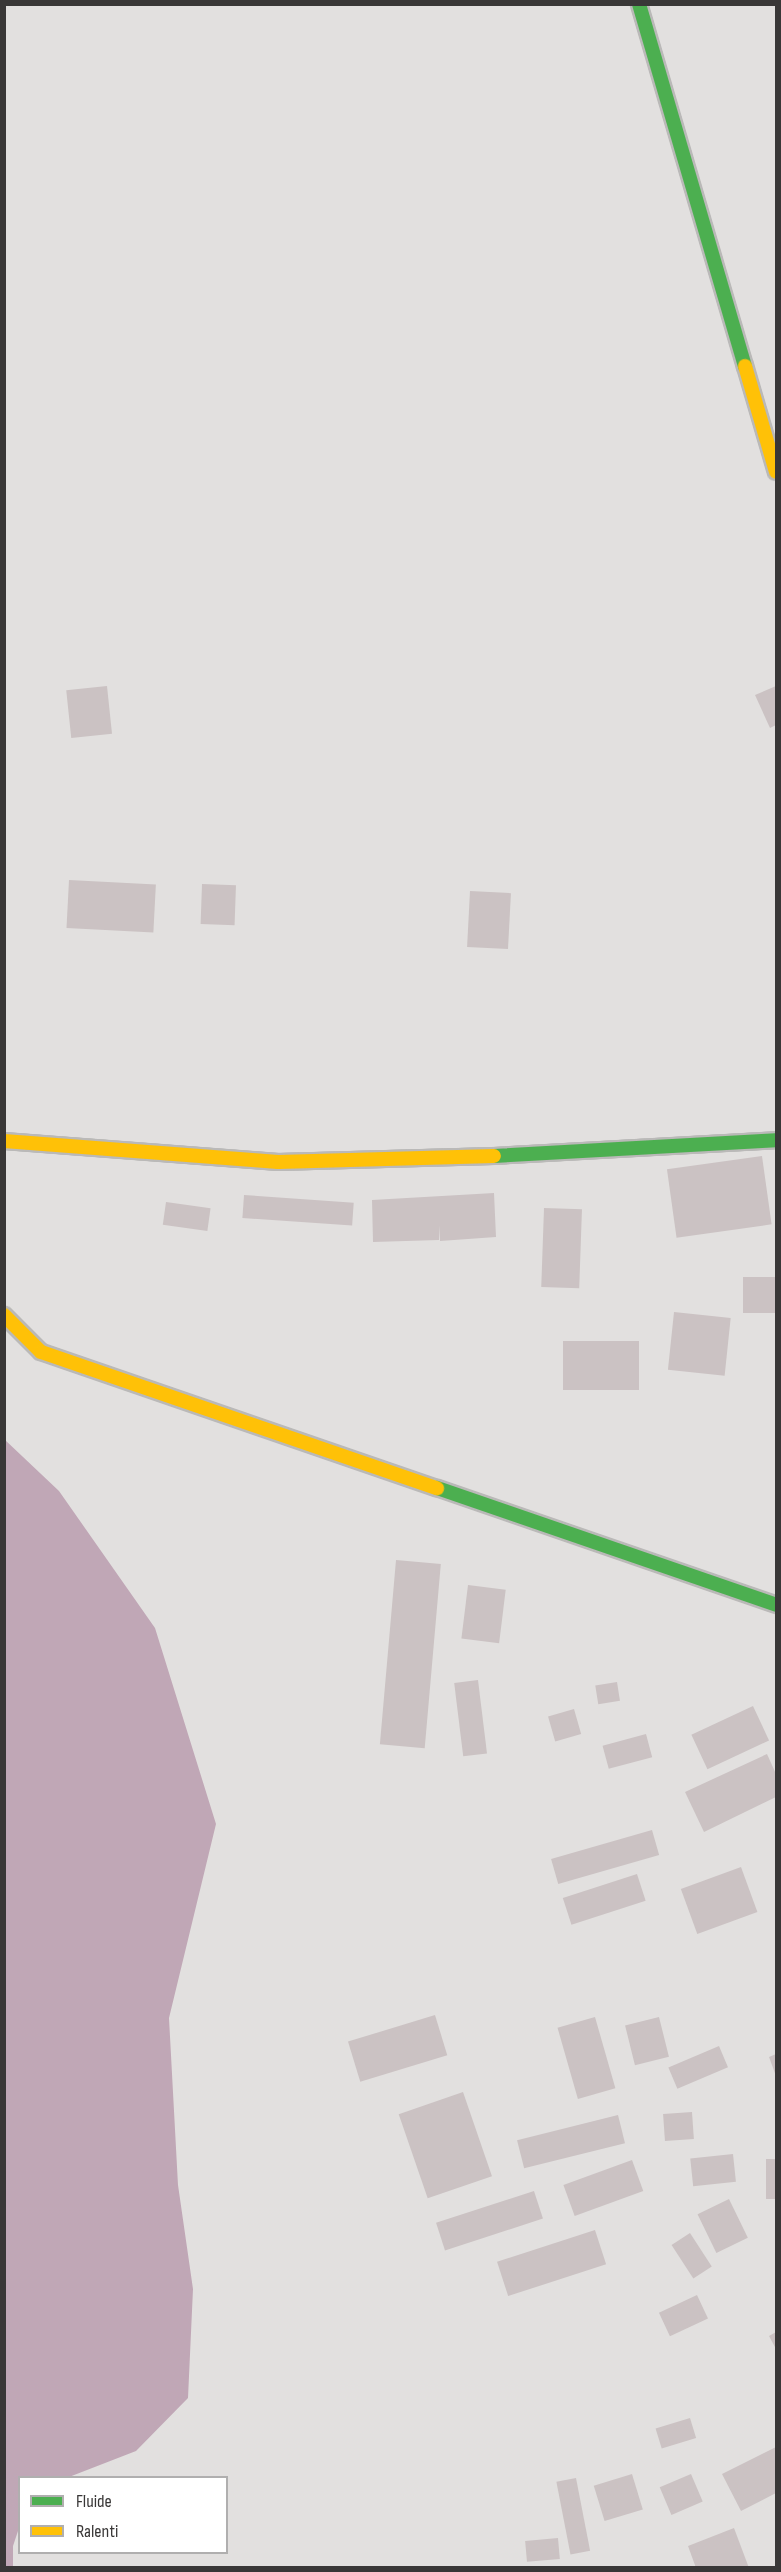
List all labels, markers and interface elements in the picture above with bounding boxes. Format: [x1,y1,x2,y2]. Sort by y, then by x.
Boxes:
legend [18,2476,228,2554]
text: Fluide [76,2491,112,2512]
text: Ralenti [76,2521,118,2542]

